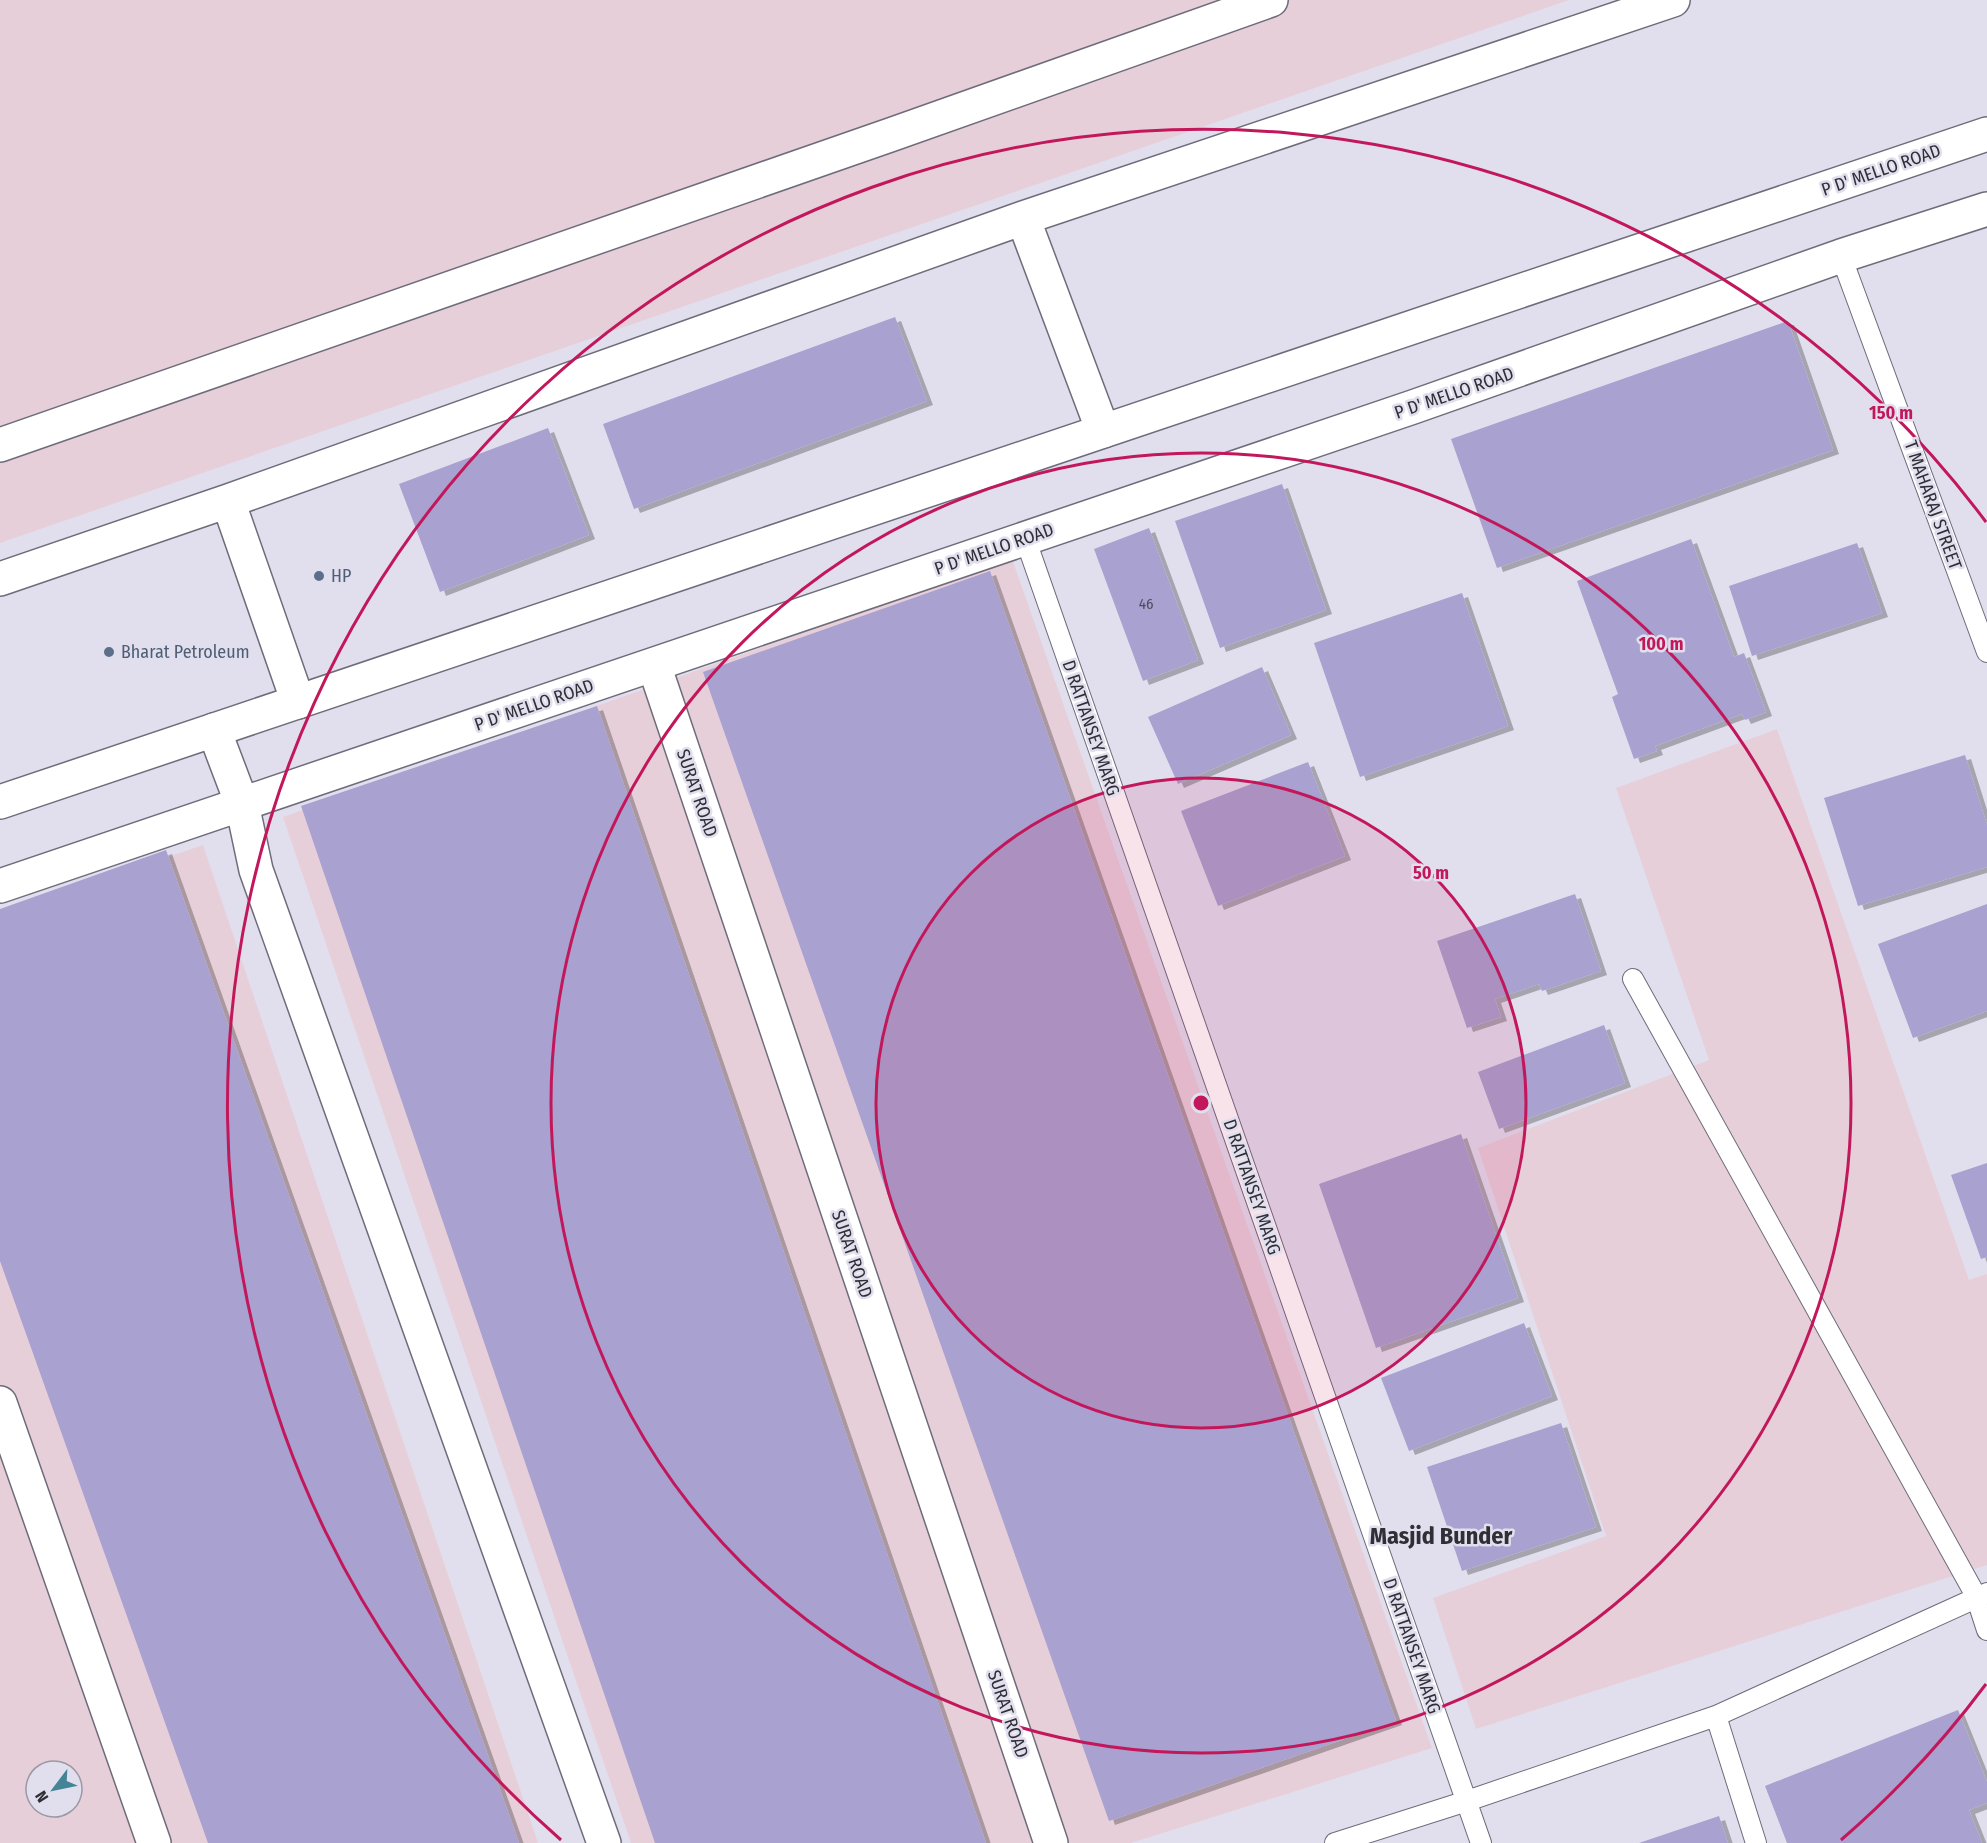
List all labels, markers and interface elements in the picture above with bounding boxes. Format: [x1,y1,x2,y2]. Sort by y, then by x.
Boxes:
street label: P D' MELLO ROAD [1819,139,1943,201]
street label: P D' MELLO ROAD [1392,362,1516,424]
text: 150 m [1869,402,1913,424]
street label: T MAHARAJ STREET [1899,438,1967,573]
street label: P D' MELLO ROAD [932,518,1056,580]
place label: HP [331,565,351,587]
marker: HP [312,569,326,583]
house number: 46 [1139,595,1153,613]
text: 100 m [1639,633,1683,655]
place label: Bharat Petroleum [121,641,250,663]
marker: Bharat Petroleum [102,645,116,659]
street label: D RATTANSEY MARG [1057,657,1125,799]
street label: P D' MELLO ROAD [472,674,596,736]
street label: SURAT ROAD [672,746,722,840]
text: 50 m [1413,862,1449,884]
centre of rings [1191,1093,1211,1113]
street label: D RATTANSEY MARG [1218,1116,1286,1258]
street label: SURAT ROAD [827,1207,877,1301]
district label: Masjid Bunder [1370,1522,1513,1550]
street label: D RATTANSEY MARG [1378,1575,1446,1717]
street label: SURAT ROAD [983,1667,1033,1761]
north arrow [24,1759,84,1819]
text: N [31,1788,52,1806]

